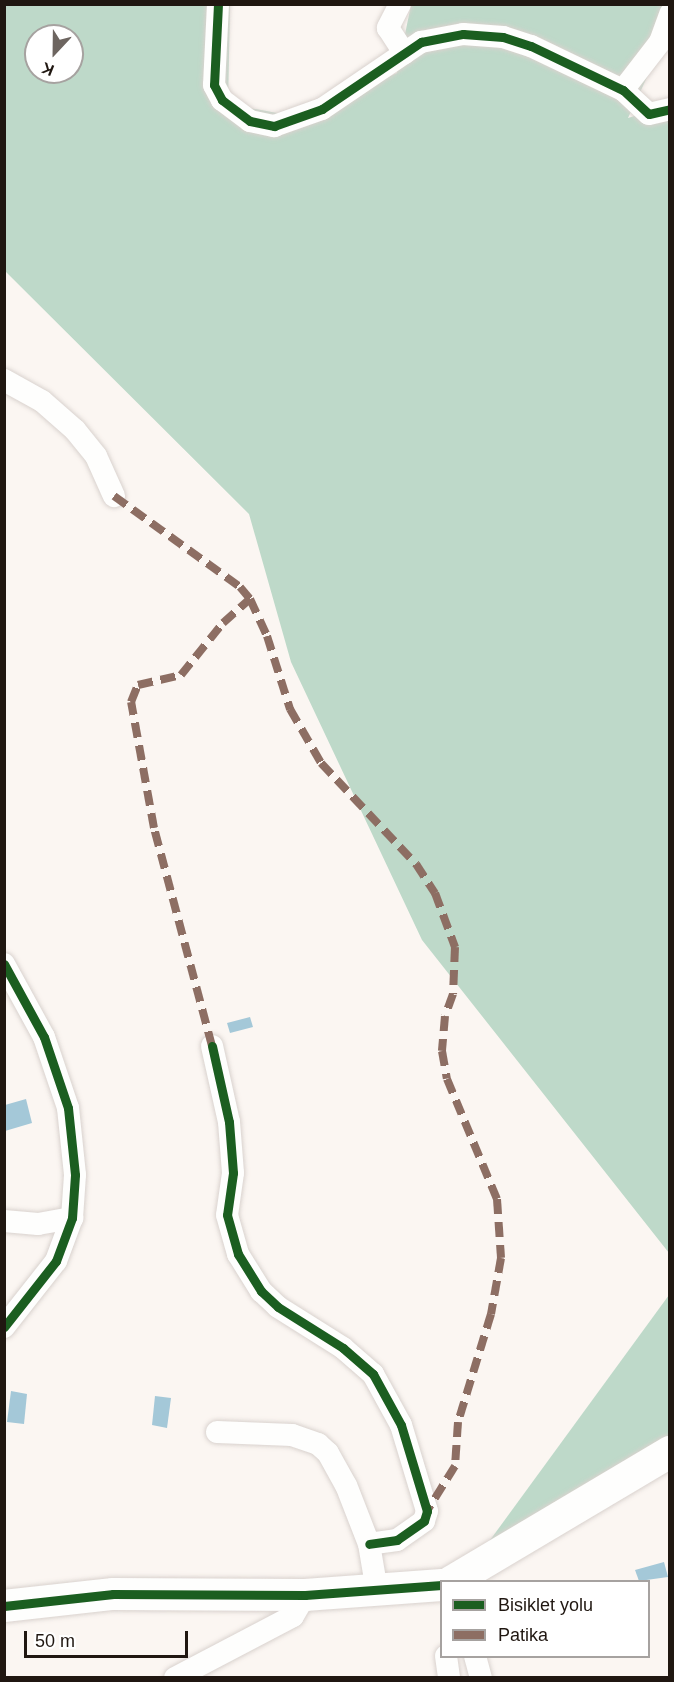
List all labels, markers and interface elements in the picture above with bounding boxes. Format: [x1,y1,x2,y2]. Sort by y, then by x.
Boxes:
north arrow [24,24,84,84]
text: K [39,59,56,79]
legend [440,1580,650,1658]
text: Bisiklet yolu [498,1595,593,1615]
scale bar [27,1619,190,1657]
text: Patika [498,1625,548,1645]
text: 50 m [35,1631,75,1651]

